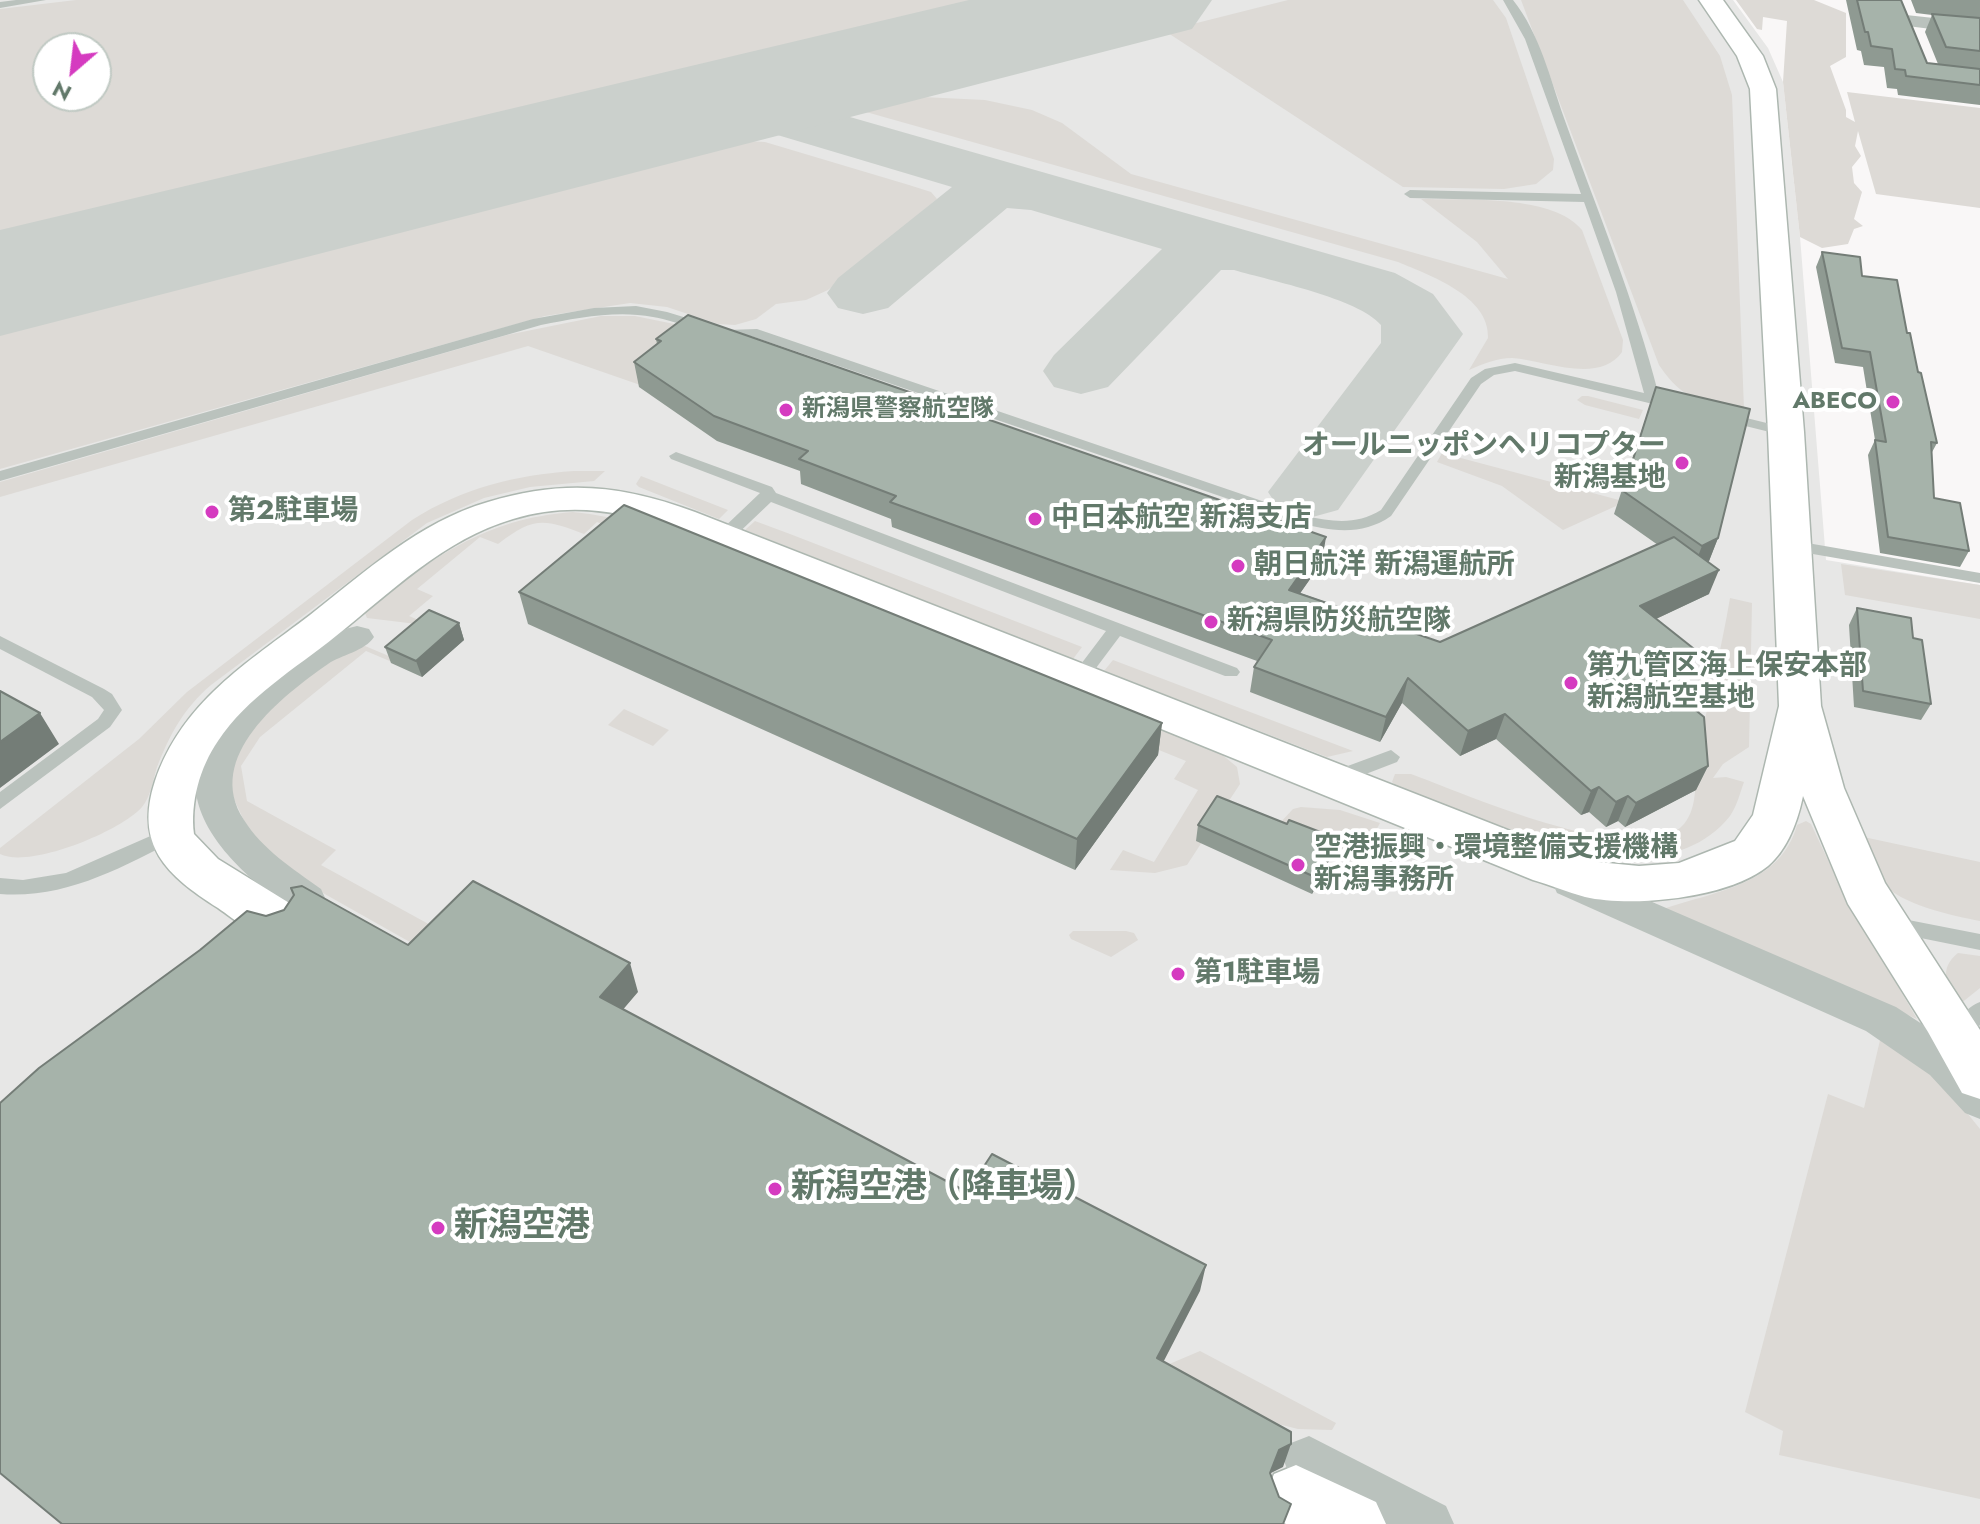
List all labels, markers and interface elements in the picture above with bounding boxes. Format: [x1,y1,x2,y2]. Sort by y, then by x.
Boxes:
north arrow [32,32,112,112]
text: N [46,73,77,110]
place label: ABECO [1792,388,1877,416]
marker: ABECO [1884,393,1902,411]
place label: 新潟県警察航空隊 [802,396,994,424]
marker: 新潟県警察航空隊 [777,401,795,419]
place label: オールニッポンヘリコプター 新潟基地 [1302,430,1666,496]
marker: オールニッポンヘリコプター 新潟基地 [1673,454,1691,472]
place label: 第2駐車場 [228,495,358,529]
place label: 中日本航空 新潟支店 [1051,502,1311,536]
marker: 第2駐車場 [203,503,221,521]
marker: 中日本航空 新潟支店 [1026,510,1044,528]
place label: 朝日航洋 新潟運航所 [1254,549,1514,583]
marker: 朝日航洋 新潟運航所 [1229,557,1247,575]
place label: 新潟県防災航空隊 [1227,605,1451,639]
marker: 新潟県防災航空隊 [1202,613,1220,631]
place label: 第九管区海上保安本部 新潟航空基地 [1587,650,1867,716]
marker: 第九管区海上保安本部 新潟航空基地 [1562,674,1580,692]
place label: 空港振興・環境整備支援機構 新潟事務所 [1314,832,1678,898]
marker: 空港振興・環境整備支援機構 新潟事務所 [1289,856,1307,874]
place label: 第1駐車場 [1194,957,1320,991]
marker: 第1駐車場 [1169,965,1187,983]
place label: 新潟空港（降車場） [791,1169,1097,1209]
marker: 新潟空港（降車場） [766,1180,784,1198]
place label: 新潟空港 [454,1208,590,1248]
marker: 新潟空港 [429,1219,447,1237]

